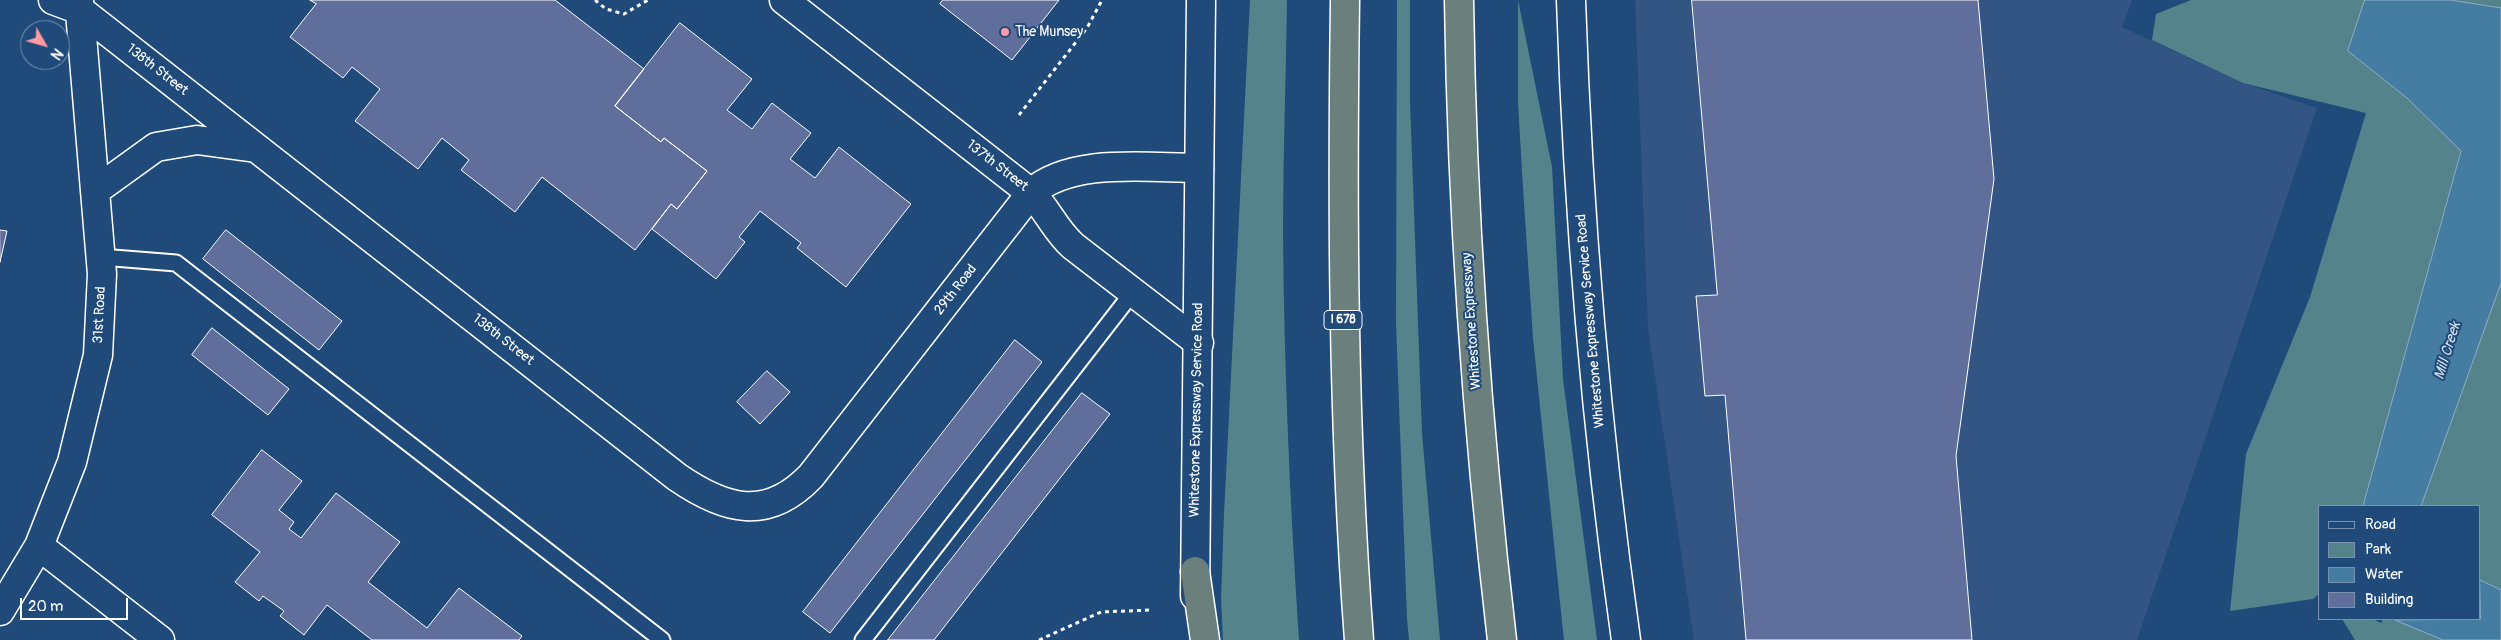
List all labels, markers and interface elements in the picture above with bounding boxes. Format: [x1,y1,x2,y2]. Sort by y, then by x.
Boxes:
north arrow [20,20,70,70]
place label: The Munsey [1015,24,1083,40]
marker: The Munsey [999,26,1011,38]
street label: 138th Street [123,41,191,99]
text: N [47,45,66,63]
street label: 137th Street [963,137,1031,195]
street label: Whitestone Expressway Service Road [1573,213,1609,429]
street label: Whitestone Expressway [1459,252,1485,390]
street label: 29th Road [931,261,981,319]
street label: 31st Road [90,286,110,344]
street label: Whitestone Expressway Service Road [1187,302,1207,518]
road number: I 678 [1324,310,1362,330]
street label: 138th Street [469,311,537,369]
water label: Mill Creek [2431,320,2465,382]
legend [2318,505,2481,620]
text: Road [2365,515,2396,534]
text: Park [2365,540,2391,559]
text: Water [2365,565,2403,584]
scale bar [22,588,130,620]
text: Building [2365,590,2413,609]
text: 20 m [28,597,63,616]

